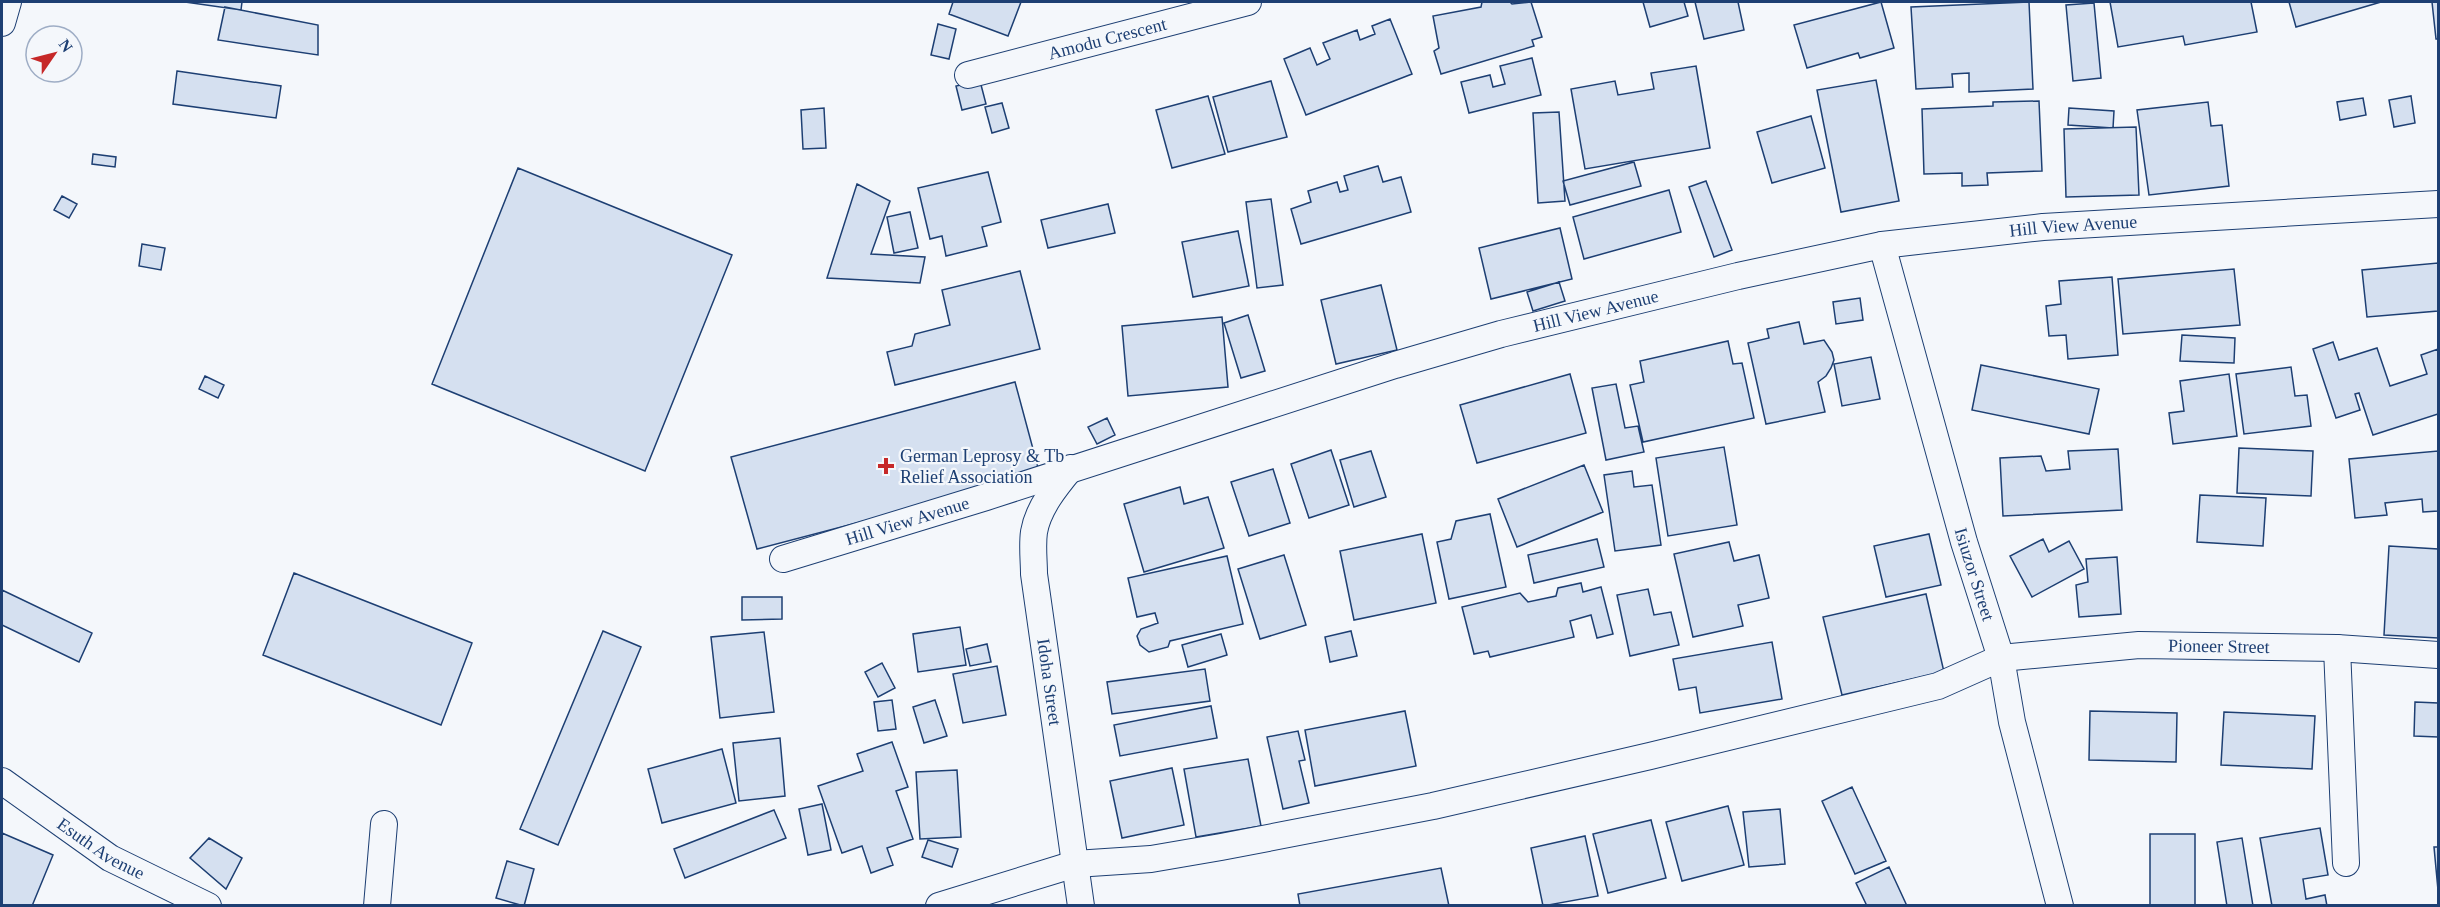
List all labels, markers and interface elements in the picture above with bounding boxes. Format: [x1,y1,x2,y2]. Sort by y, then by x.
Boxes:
street label: Amodu Crescent [1046,14,1169,64]
north arrow [24,24,84,84]
text: N [56,36,76,56]
street label: Hill View Avenue [2008,212,2138,241]
street label: Hill View Avenue [1531,286,1660,336]
place label: German Leprosy & Tb Relief Association [900,446,1064,487]
marker: German Leprosy & Tb Relief Association [877,457,895,475]
street label: Hill View Avenue [843,493,972,549]
street label: Isiuzor Street [1951,525,1998,623]
street label: Pioneer Street [2168,635,2270,657]
street label: Idoha Street [1033,637,1065,727]
street label: Esuth Avenue [54,814,148,883]

